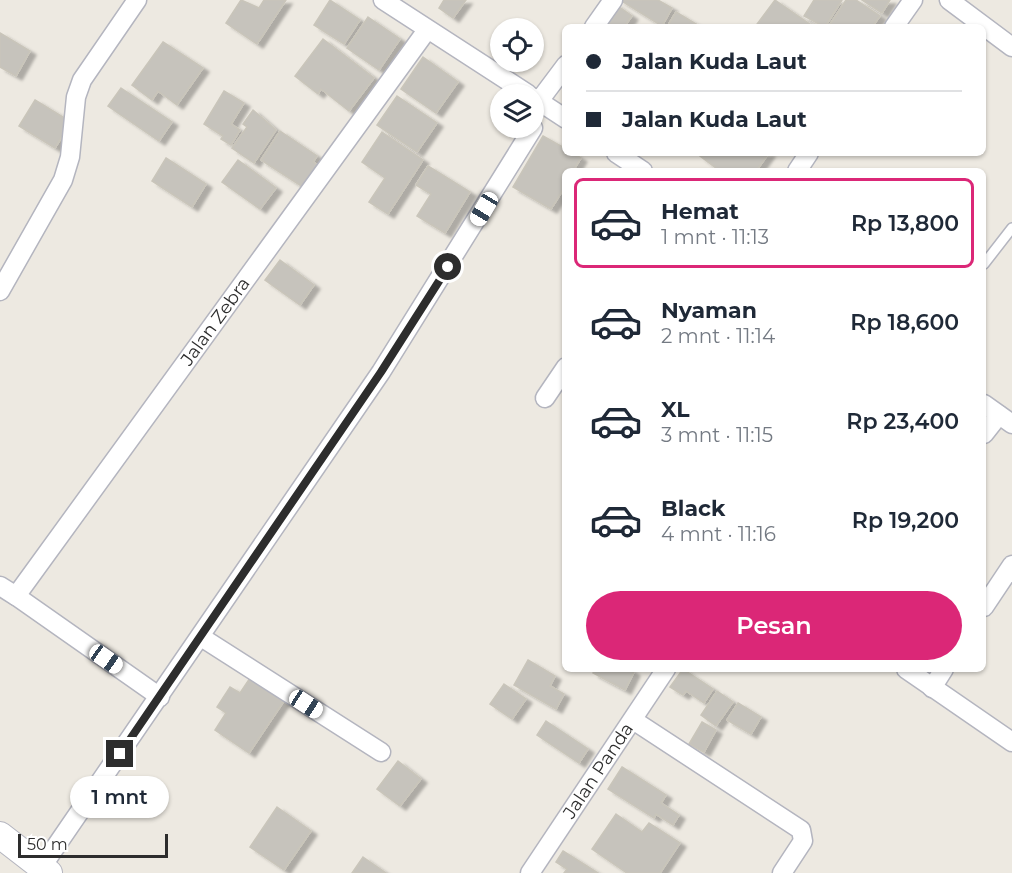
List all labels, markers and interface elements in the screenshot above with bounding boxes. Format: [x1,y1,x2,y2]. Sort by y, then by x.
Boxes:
map controls [490,18,544,138]
button: locate [490,18,544,72]
text: Jalan Kuda Laut [622,48,807,75]
button: layers [490,84,544,138]
text: Jalan Kuda Laut [622,106,807,133]
car [467,189,501,229]
icon: car [589,196,643,250]
text: Hemat [661,198,739,225]
text: Rp 13,800 [851,210,959,237]
text: 1 mnt · 11:13 [661,225,769,249]
route start [434,253,461,280]
street label: Jalan Zebra [175,273,255,371]
icon: car [589,295,643,349]
text: Nyaman [661,297,757,324]
text: Rp 18,600 [850,309,959,336]
text: 2 mnt · 11:14 [661,324,775,348]
icon: car [589,394,643,448]
text: XL [661,396,690,423]
text: Rp 23,400 [846,408,959,435]
text: 3 mnt · 11:15 [661,423,773,447]
icon: car [589,493,643,547]
text: Black [661,495,725,522]
text: Rp 19,200 [852,507,959,534]
text: 4 mnt · 11:16 [661,522,776,546]
button: Pesan [586,591,962,660]
car [86,641,126,677]
car [286,687,326,721]
street label: Jalan Panda [558,719,638,823]
route end [106,740,133,767]
callout: 1 mnt [70,775,170,817]
text: 1 mnt [91,785,148,809]
scale bar [18,831,168,858]
text: 50 m [27,835,68,854]

